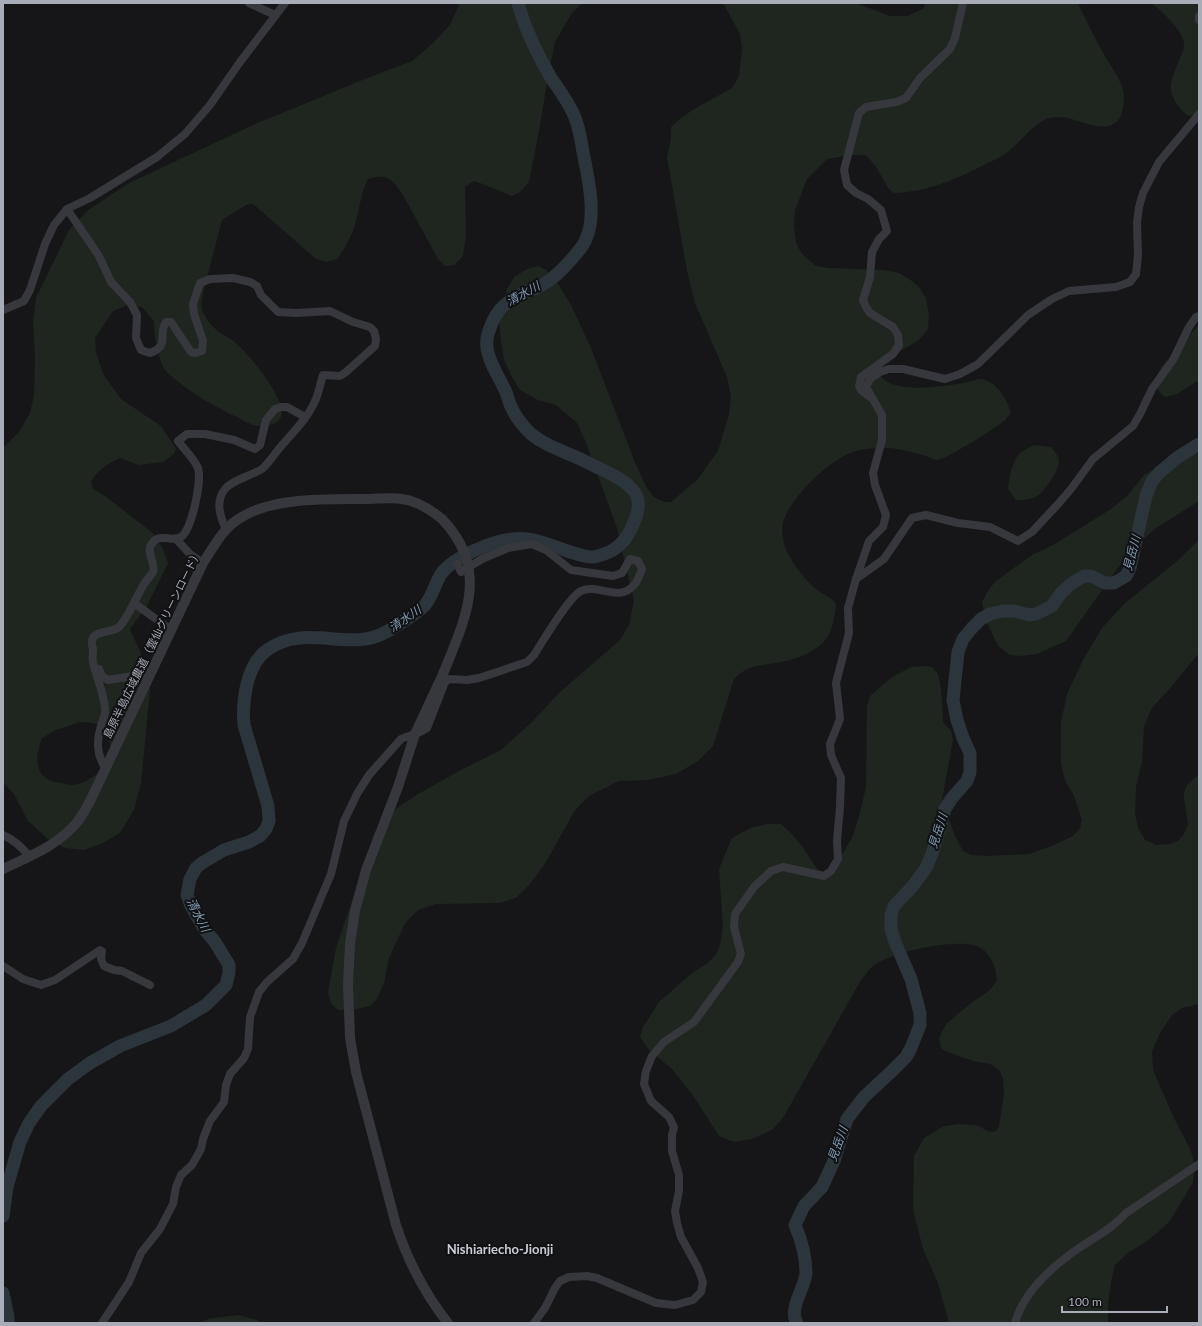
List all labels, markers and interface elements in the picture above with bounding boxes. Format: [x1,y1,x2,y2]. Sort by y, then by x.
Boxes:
water label: 清水川 [503,277,544,309]
water label: 見岳川 [1120,532,1144,572]
street label: 島原半島広域農道（雲仙グリーンロード） [100,547,203,740]
water label: 清水川 [386,601,425,635]
water label: 見岳川 [925,810,951,850]
water label: 清水川 [184,895,214,936]
water label: 見岳川 [824,1122,851,1163]
district label: Nishiariecho-Jionji [447,1241,553,1257]
scale bar [1062,1288,1167,1314]
text: 100 m [1068,1294,1102,1309]

